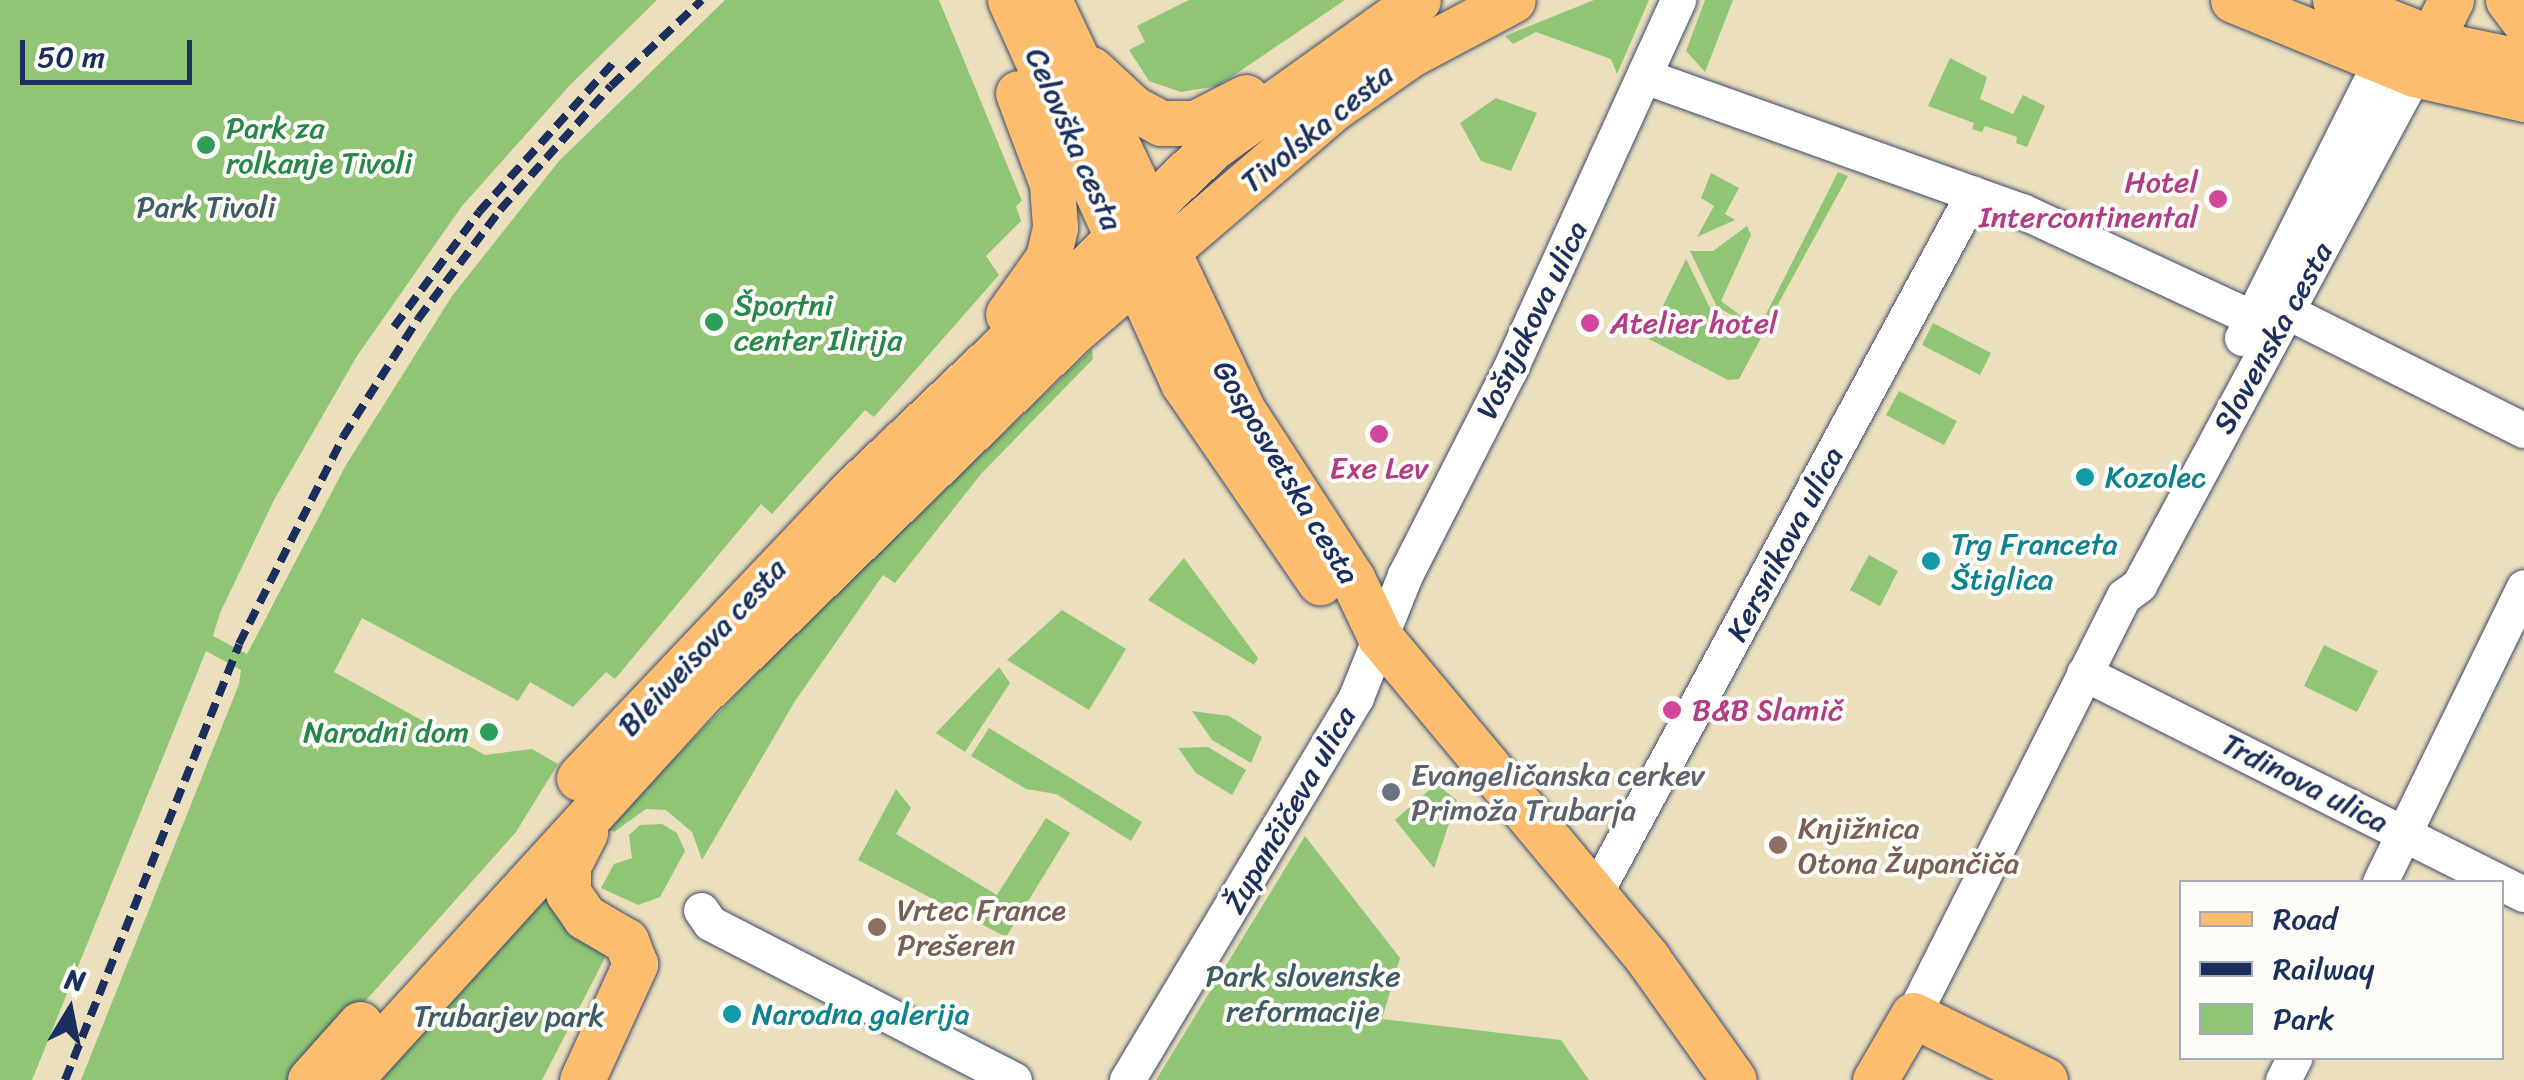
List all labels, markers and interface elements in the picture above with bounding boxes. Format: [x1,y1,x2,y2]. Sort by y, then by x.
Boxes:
scale bar [25,20,198,82]
text: 50 m [37,30,105,84]
street label: Celovška cesta [1018,42,1130,236]
street label: Tivolska cesta [1234,56,1400,200]
place label: Park za rolkanje Tivoli [226,110,412,180]
marker: Park za rolkanje Tivoli [195,134,217,156]
place label: Hotel Intercontinental [1979,164,2198,234]
marker: Hotel Intercontinental [2207,188,2229,210]
park label: Park Tivoli [136,189,276,225]
street label: Vošnjakova ulica [1469,215,1595,425]
street label: Slovenska cesta [2206,236,2340,440]
place label: Športni center Ilirija [734,287,901,358]
place label: Atelier hotel [1610,305,1778,341]
marker: Športni center Ilirija [703,311,725,333]
marker: Atelier hotel [1579,312,1601,334]
street label: Gosposvetska cesta [1205,353,1367,591]
marker: Exe Lev [1368,423,1390,445]
street label: Kersnikova ulica [1719,441,1851,647]
place label: Exe Lev [1330,450,1428,486]
place label: Kozolec [2105,459,2206,495]
marker: Kozolec [2074,466,2096,488]
place label: Trg Franceta Štiglica [1951,526,2119,596]
street label: Bleiweisova cesta [610,550,794,744]
marker: Trg Franceta Štiglica [1920,550,1942,572]
place label: B&B Slamič [1692,692,1846,728]
marker: B&B Slamič [1661,699,1683,721]
street label: Župančičeva ulica [1216,700,1364,920]
place label: Narodni dom [303,714,469,750]
marker: Narodni dom [478,721,500,743]
street label: Trdinova ulica [2216,726,2394,840]
place label: Evangeličanska cerkev Primoža Trubarja [1411,757,1706,828]
marker: Evangeličanska cerkev Primoža Trubarja [1380,781,1402,803]
place label: Knjižnica Otona Župančiča [1798,810,2018,880]
marker: Knjižnica Otona Župančiča [1767,834,1789,856]
legend [2179,880,2504,1060]
place label: Vrtec France Prešeren [897,892,1067,962]
text: Road [2273,892,2337,946]
marker: Vrtec France Prešeren [866,916,888,938]
text: Railway [2273,942,2374,996]
text: N [61,954,89,1006]
park label: Park slovenske reformacije [1205,958,1401,1028]
north arrow [20,960,120,1060]
text: Park [2273,992,2335,1046]
place label: Narodna galerija [752,996,970,1032]
park label: Trubarjev park [414,998,604,1034]
marker: Narodna galerija [721,1003,743,1025]

